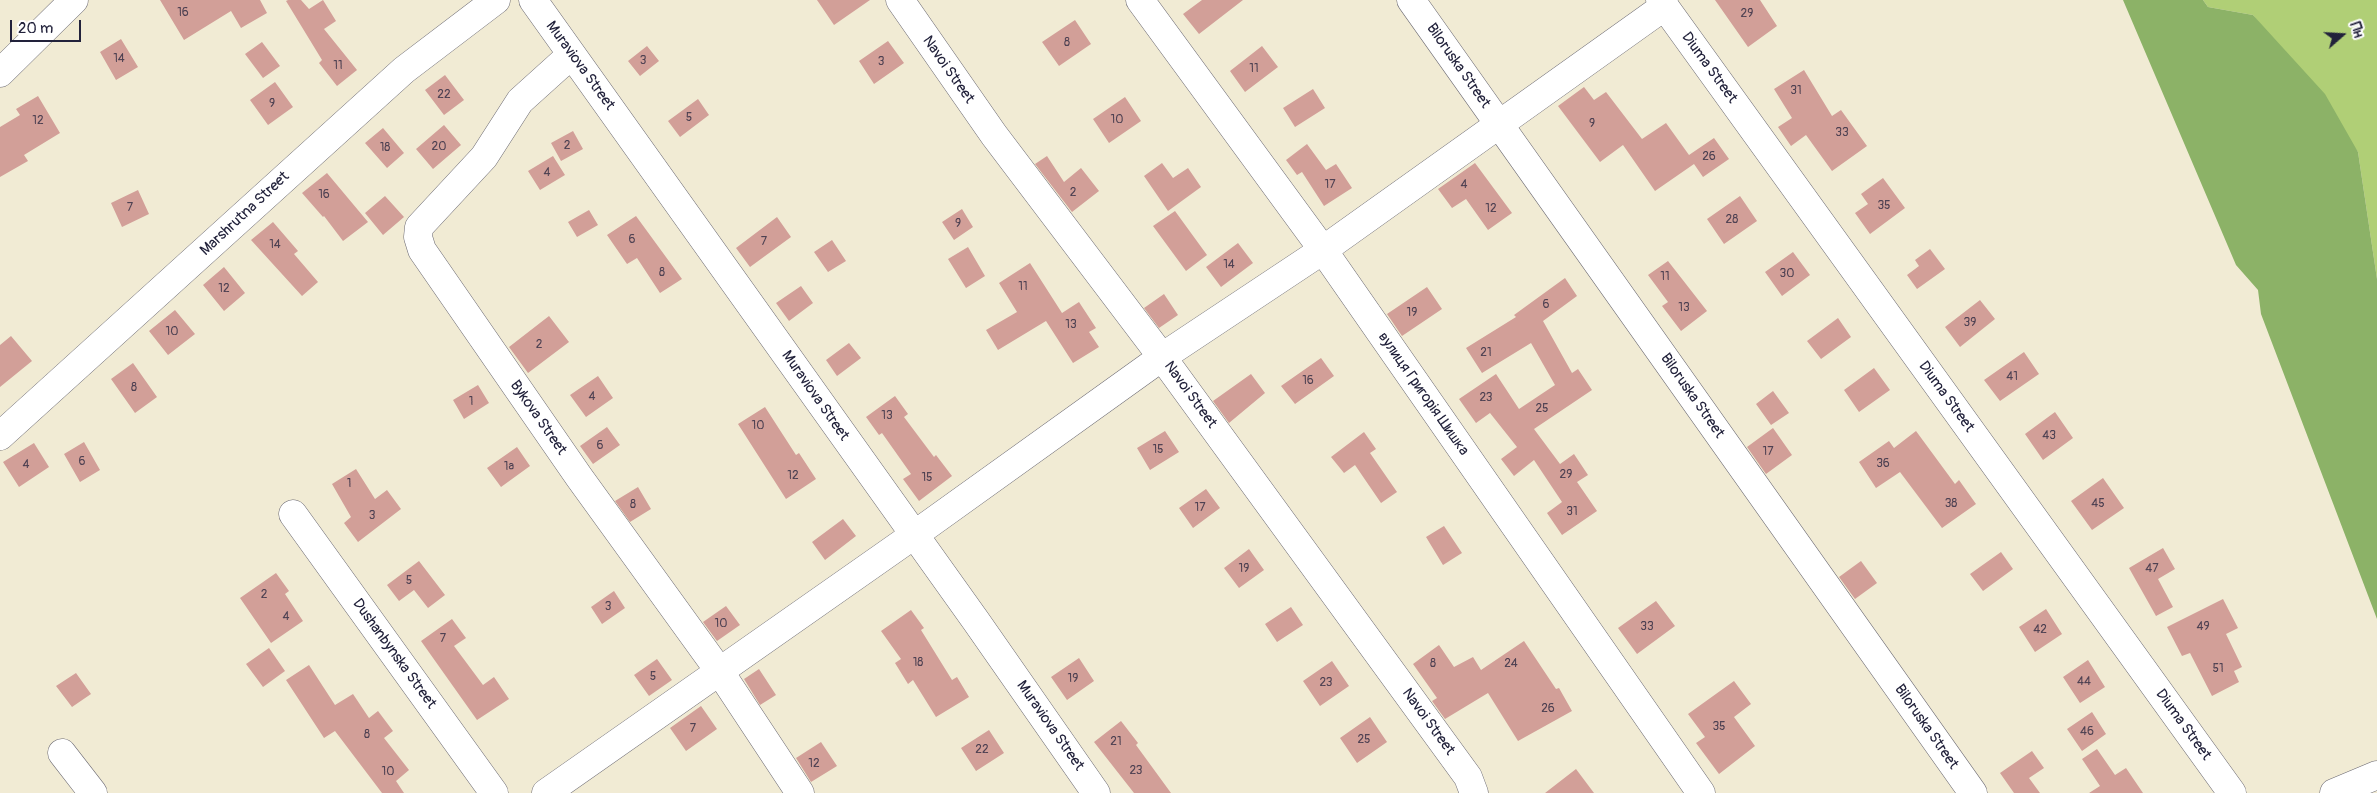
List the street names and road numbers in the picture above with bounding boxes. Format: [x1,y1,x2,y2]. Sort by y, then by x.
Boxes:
street label: Muraviova Street [542,18,618,114]
street label: Biloruska Street [1422,20,1494,112]
street label: Diuma Street [1677,29,1741,107]
street label: Navoi Street [918,33,978,107]
street label: Marshrutna Street [197,168,293,260]
street label: вулиця Григорія Шишка [1374,329,1472,459]
street label: Muraviova Street [777,348,853,444]
street label: Biloruska Street [1656,350,1728,442]
street label: Navoi Street [1160,358,1220,432]
street label: Diuma Street [1914,358,1978,436]
street label: Bykova Street [506,377,570,459]
street label: Dushanbynska Street [348,596,440,712]
street label: Muraviova Street [1012,678,1088,774]
street label: Biloruska Street [1890,681,1962,773]
street label: Navoi Street [1398,685,1458,759]
street label: Diuma Street [2151,686,2215,764]

